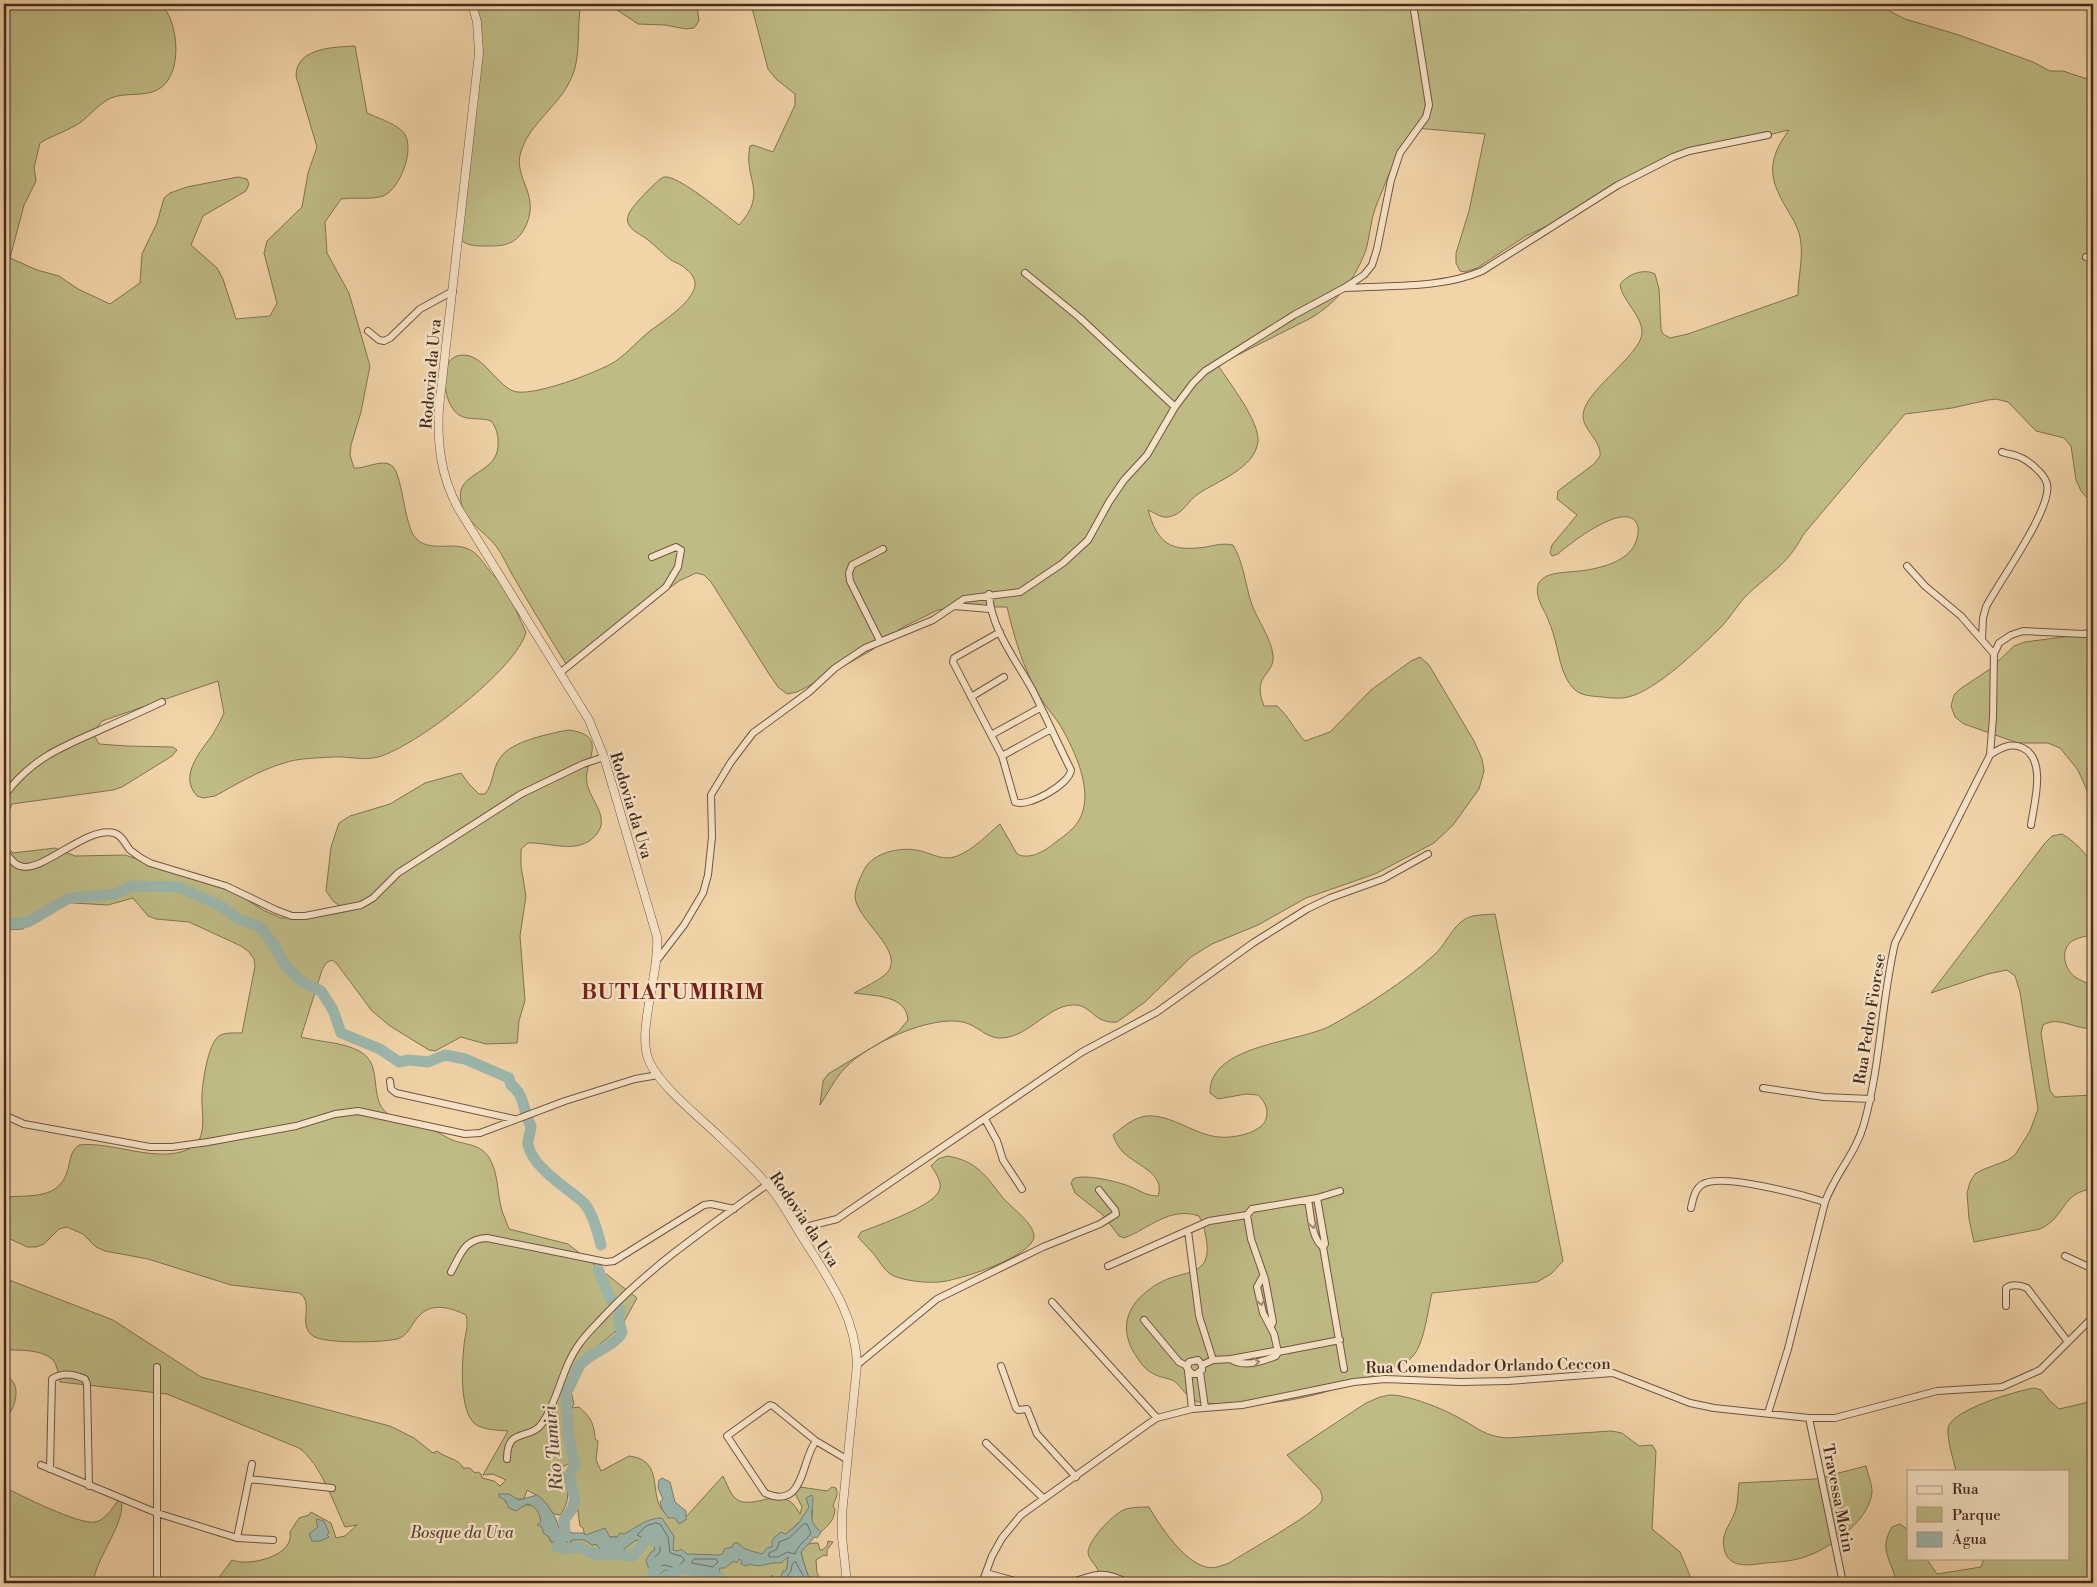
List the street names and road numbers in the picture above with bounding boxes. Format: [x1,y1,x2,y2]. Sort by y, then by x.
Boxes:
street label: Rodovia da Uva [416,317,446,430]
street label: Rodovia da Uva [605,750,657,862]
street label: Rua Pedro Fiorese [1850,952,1890,1086]
street label: Rodovia da Uva [765,1168,844,1272]
street label: Rua Comendador Orlando Ceccon [1365,1354,1611,1378]
street label: Travessa Motin [1818,1442,1858,1555]

